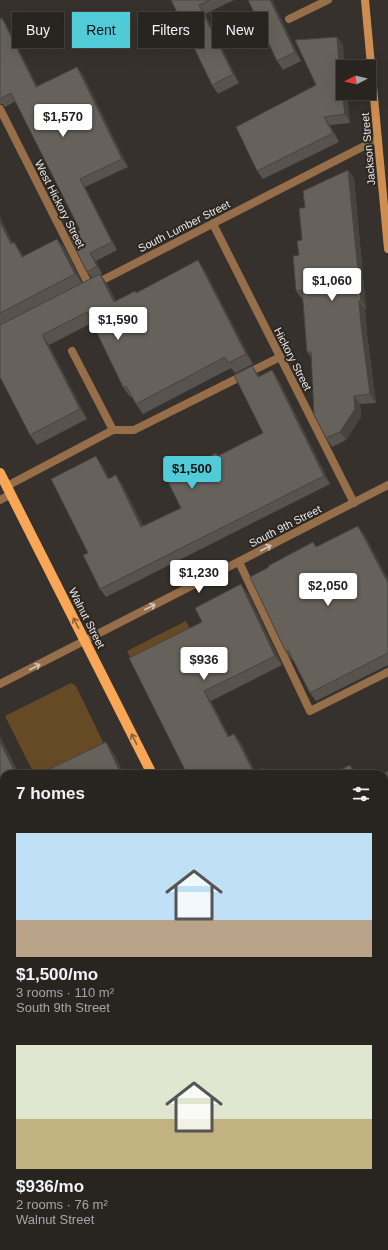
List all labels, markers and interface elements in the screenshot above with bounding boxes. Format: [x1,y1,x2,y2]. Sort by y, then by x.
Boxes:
chip: Buy [12,12,64,48]
chip: Rent [72,12,130,48]
chip: Filters [138,12,204,48]
chip: New [212,12,268,48]
north arrow [336,60,376,100]
map controls [336,60,376,100]
pin: $1,570 [30,104,96,138]
text: $1,570 [43,109,83,124]
street label: Jackson Street [359,112,377,186]
street label: West Hickory Street [33,158,87,250]
street label: South Lumber Street [136,198,232,254]
pin: $1,060 [299,268,365,302]
text: $1,060 [312,273,352,288]
pin: $1,590 [85,307,151,341]
text: $1,590 [98,312,138,327]
street label: Hickory Street [272,326,314,392]
pin: $1,500 [159,456,225,490]
text: $1,500 [172,461,212,476]
street label: South 9th Street [247,503,323,549]
one-way arrow [260,544,272,551]
pin: $1,230 [166,560,232,594]
text: $1,230 [179,565,219,580]
pin: $2,050 [295,573,361,607]
text: $2,050 [308,578,348,593]
street label: Walnut Street [67,586,107,650]
one-way arrow [144,603,156,611]
one-way arrow [72,617,79,629]
pin: $936 [180,647,228,681]
text: $936 [190,652,218,667]
one-way arrow [28,662,40,670]
one-way arrow [130,733,138,745]
icon: filters [350,783,372,805]
text: 7 homes [16,784,85,803]
icon: home [158,859,230,931]
text: $1,500/mo [16,965,98,984]
text: 3 rooms · 110 m² [16,985,114,1000]
text: South 9th Street [16,1000,110,1015]
icon: home [158,1071,230,1143]
text: $936/mo [16,1177,84,1196]
text: 2 rooms · 76 m² [16,1197,108,1212]
text: Walnut Street [16,1212,94,1227]

